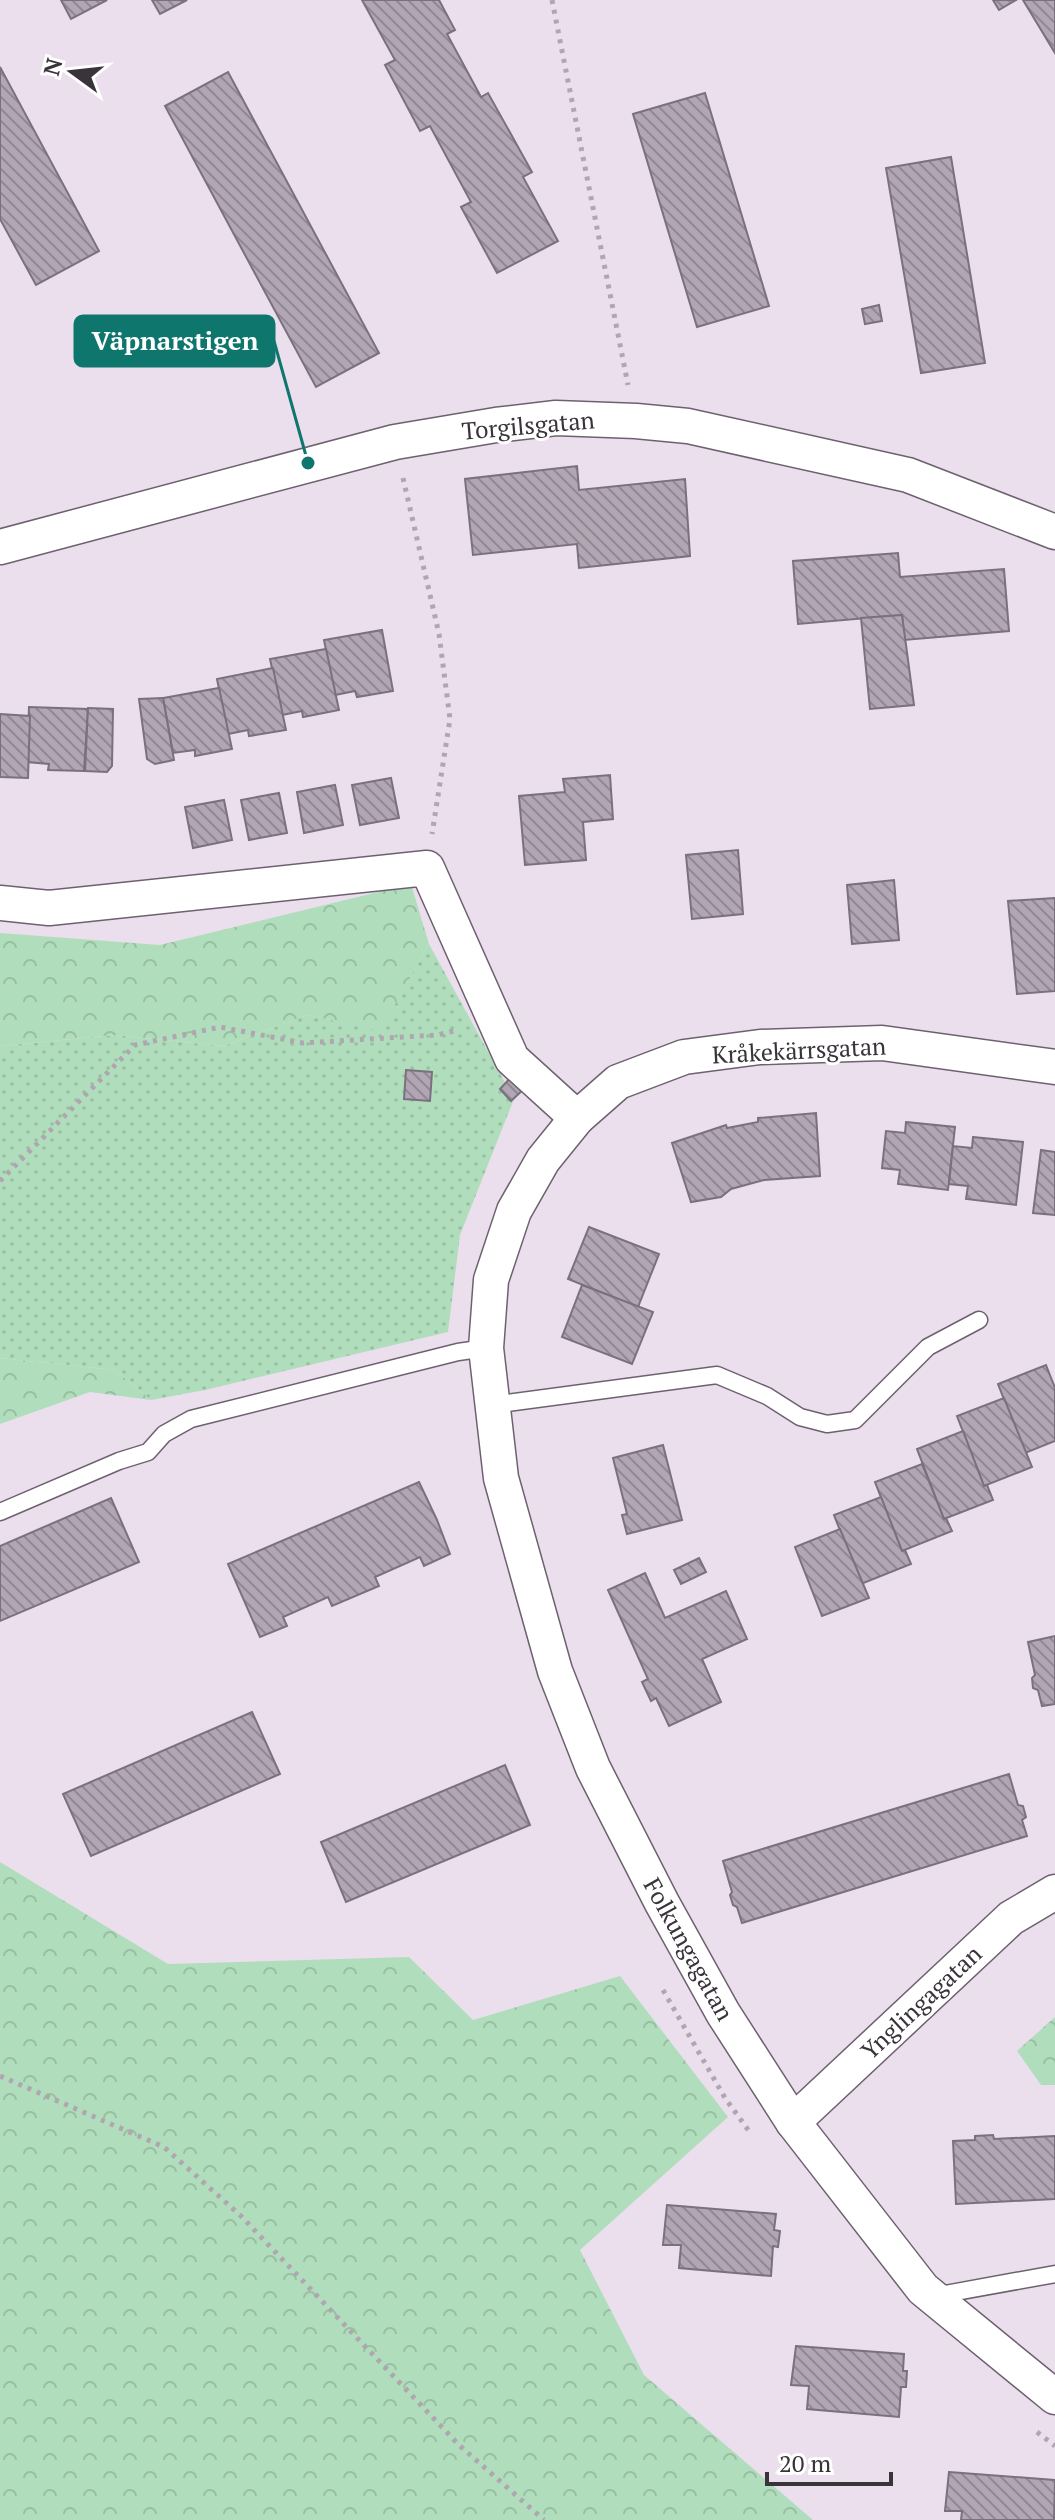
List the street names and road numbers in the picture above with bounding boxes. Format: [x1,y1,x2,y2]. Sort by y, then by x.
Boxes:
street label: Torgilsgatan [460,403,596,447]
street label: Kråkekärrsgatan [711,1029,887,1071]
street label: Folkungagatan [637,1872,741,2026]
street label: Ynglingagatan [854,1938,988,2066]

